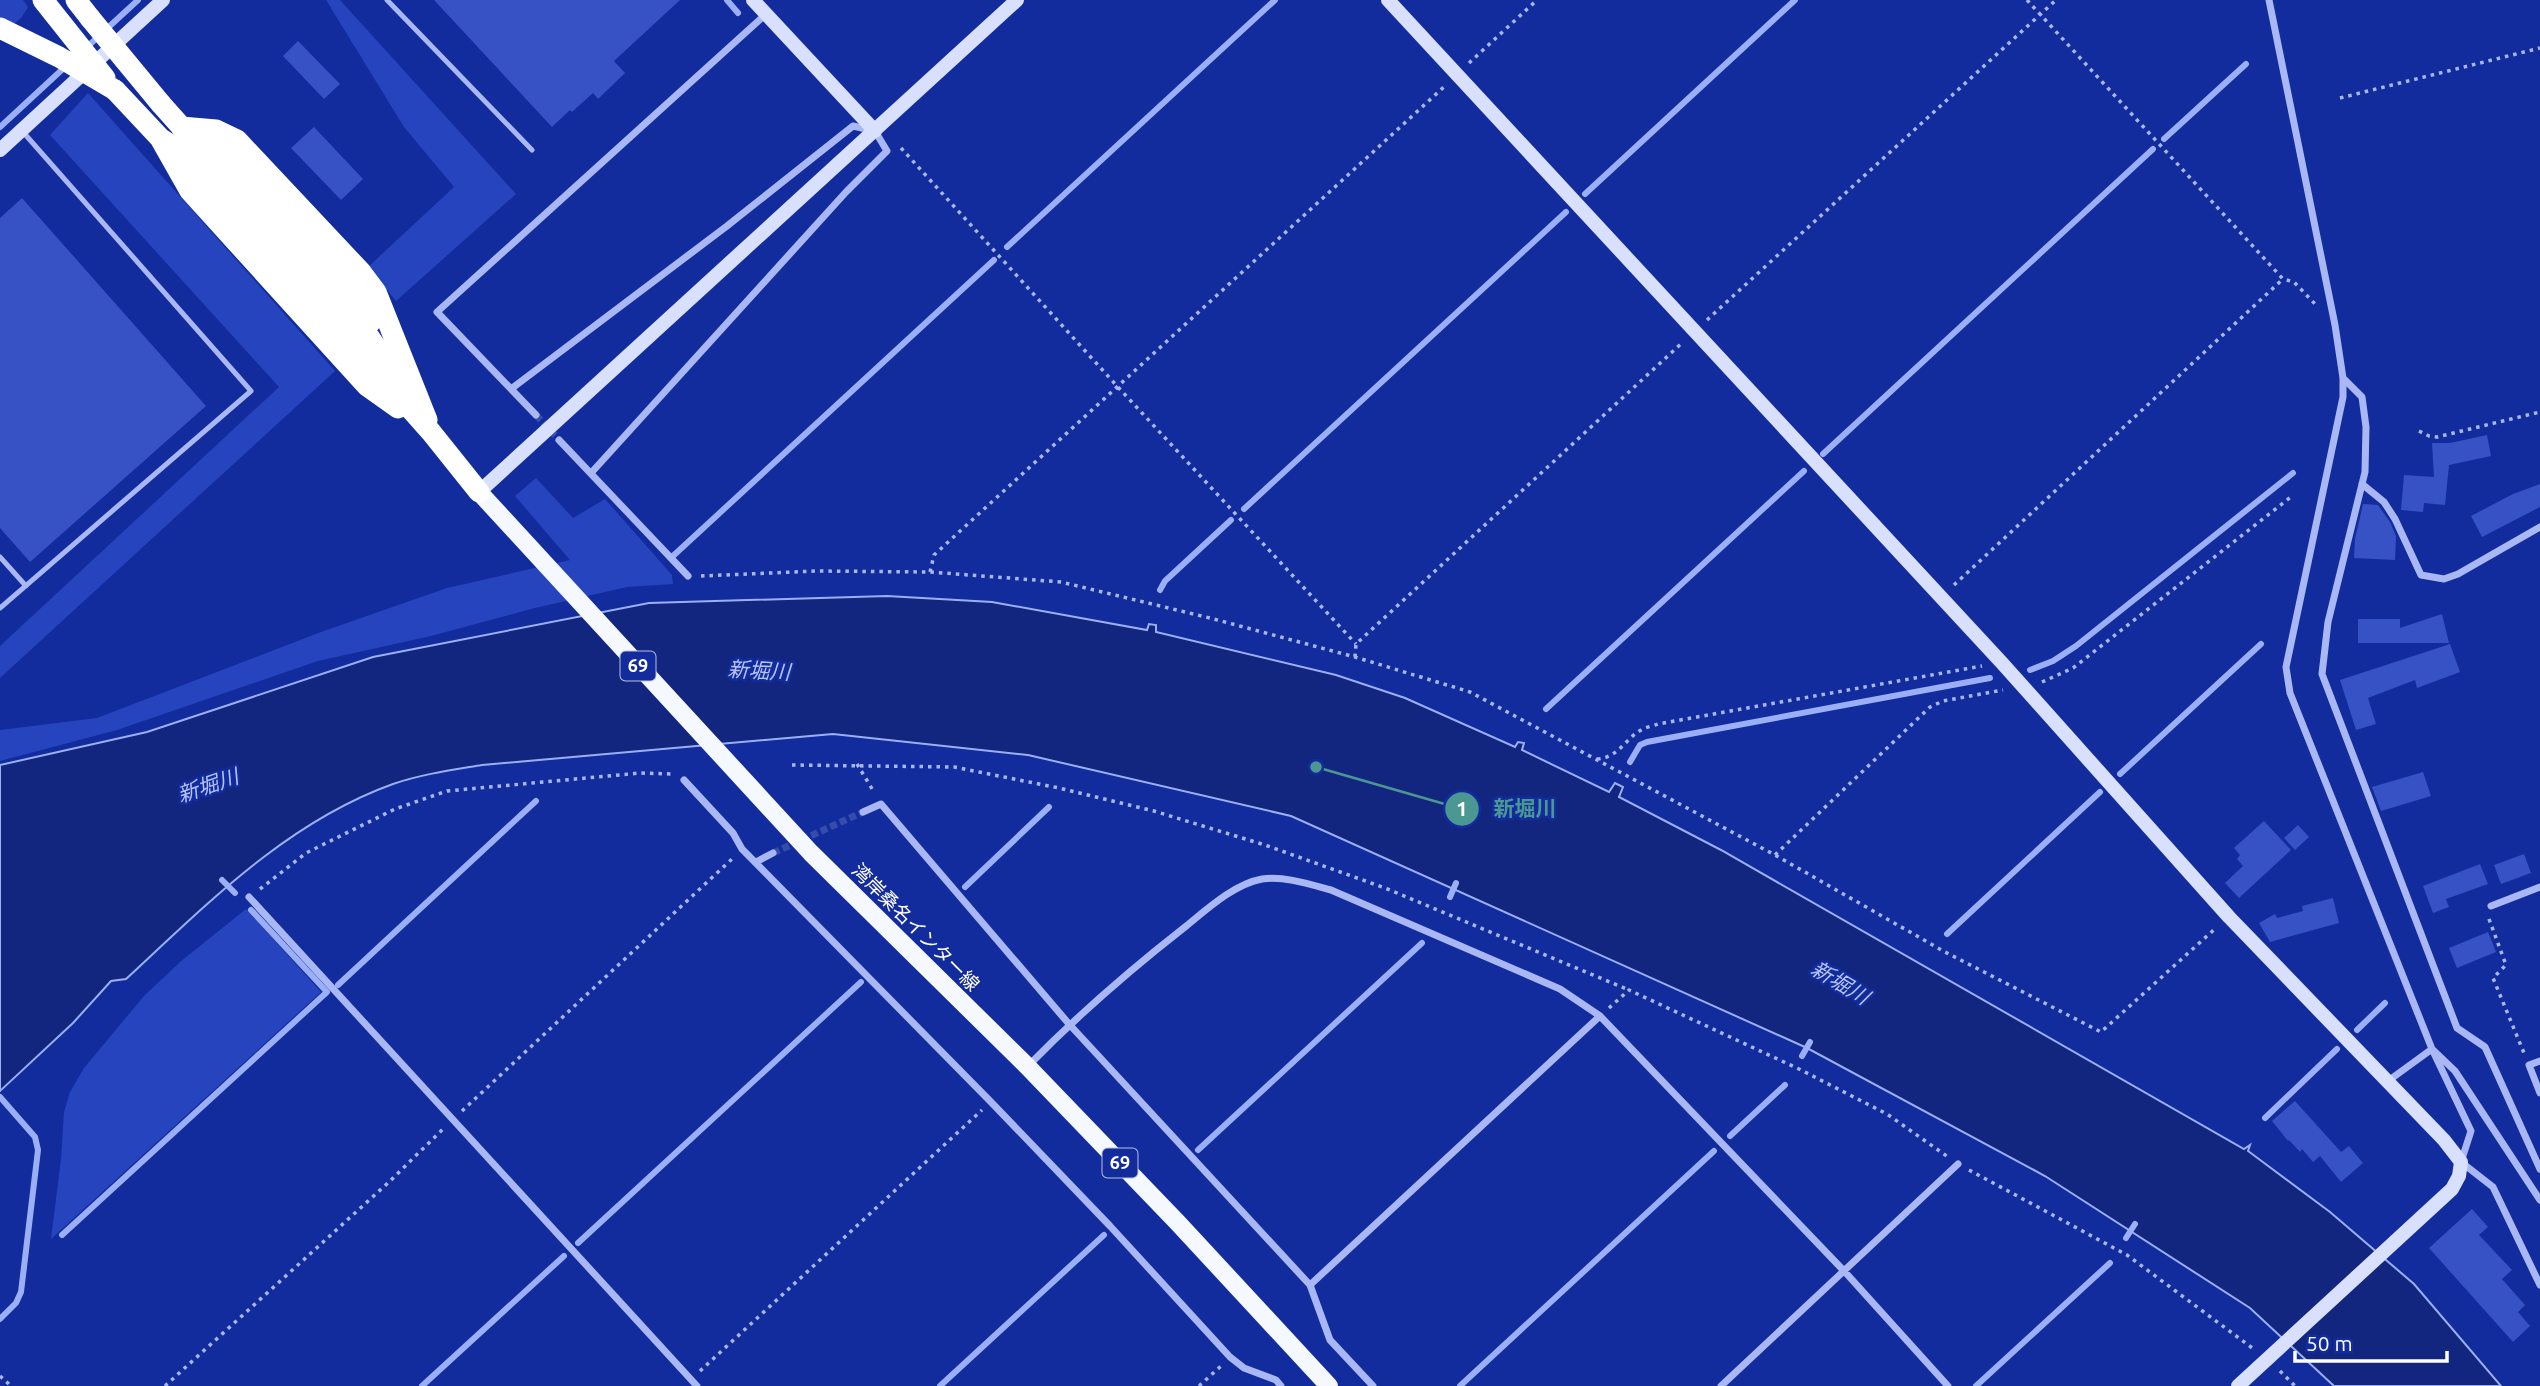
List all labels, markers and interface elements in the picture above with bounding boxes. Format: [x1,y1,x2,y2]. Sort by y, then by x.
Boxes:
road number: 69 [620,652,656,680]
water label: 新堀川 [727,656,793,684]
water label: 新堀川 [174,763,243,807]
callout: 新堀川 [1445,788,1571,830]
text: 1 [1456,796,1468,820]
text: 新堀川 [1494,796,1557,820]
street label: 湾岸桑名インター線 [848,859,984,995]
water label: 新堀川 [1807,956,1875,1010]
road number: 69 [1102,1148,1138,1178]
scale bar [2295,1320,2447,1364]
text: 50 m [2306,1331,2353,1355]

